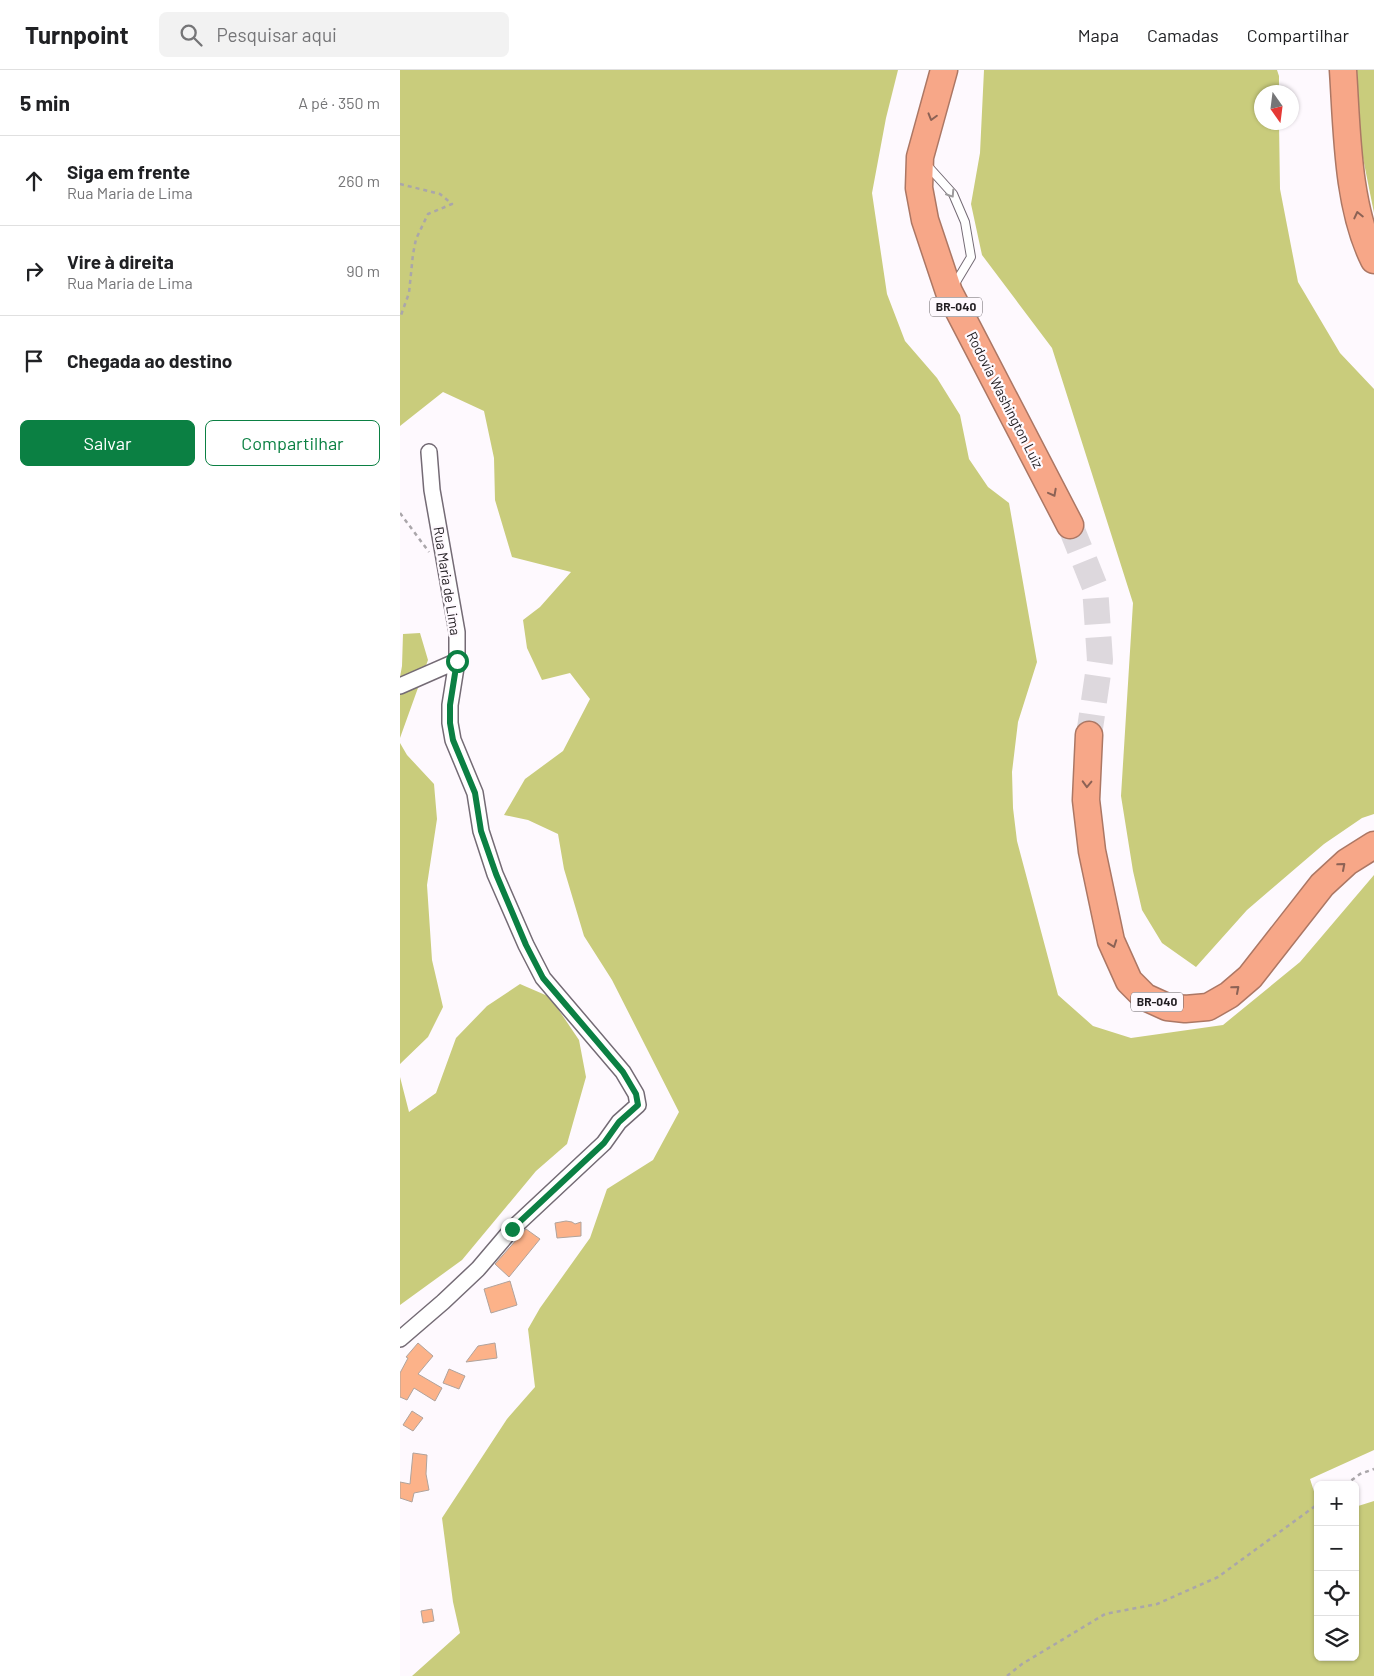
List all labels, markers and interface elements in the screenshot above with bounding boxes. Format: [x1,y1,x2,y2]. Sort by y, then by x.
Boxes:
search box [159,12,509,57]
text: Turnpoint [25,20,129,49]
icon: search [177,21,205,49]
text: Pesquisar aqui [217,23,337,46]
text: Mapa [1078,24,1119,46]
text: Camadas [1147,24,1219,46]
text: Compartilhar [1247,24,1349,46]
north arrow [1254,85,1299,130]
text: 5 min [20,90,70,115]
text: A pé · 350 m [298,93,380,112]
one-way arrow [927,113,937,121]
text: Siga em frente [67,160,190,183]
icon: ahead [20,167,48,195]
text: 260 m [338,171,380,190]
text: Rua Maria de Lima [67,183,193,202]
one-way arrow [945,189,955,198]
one-way arrow [1353,210,1364,219]
text: Vire à direita [67,250,174,273]
icon: right [20,257,48,285]
text: 90 m [346,261,380,280]
text: Rua Maria de Lima [67,273,193,292]
road number: BR-040 [930,298,982,316]
street label: Rodovia Washington Luiz [964,329,1047,471]
icon: arrive [20,347,48,375]
text: Chegada ao destino [67,349,232,372]
button: Salvar [20,420,195,466]
button: Compartilhar [205,420,380,466]
one-way arrow [1047,488,1057,497]
street label: Rua Maria de Lima [430,525,464,637]
route start [446,650,469,673]
one-way arrow [1082,780,1092,788]
one-way arrow [1337,863,1346,872]
one-way arrow [1107,939,1117,948]
one-way arrow [1231,986,1240,995]
road number: BR-040 [1131,992,1183,1012]
route end [501,1218,524,1241]
map controls [1314,1481,1359,1661]
button: + [1314,1481,1359,1526]
button: − [1314,1526,1359,1571]
button: locate [1314,1571,1359,1616]
button: layers [1314,1616,1359,1661]

